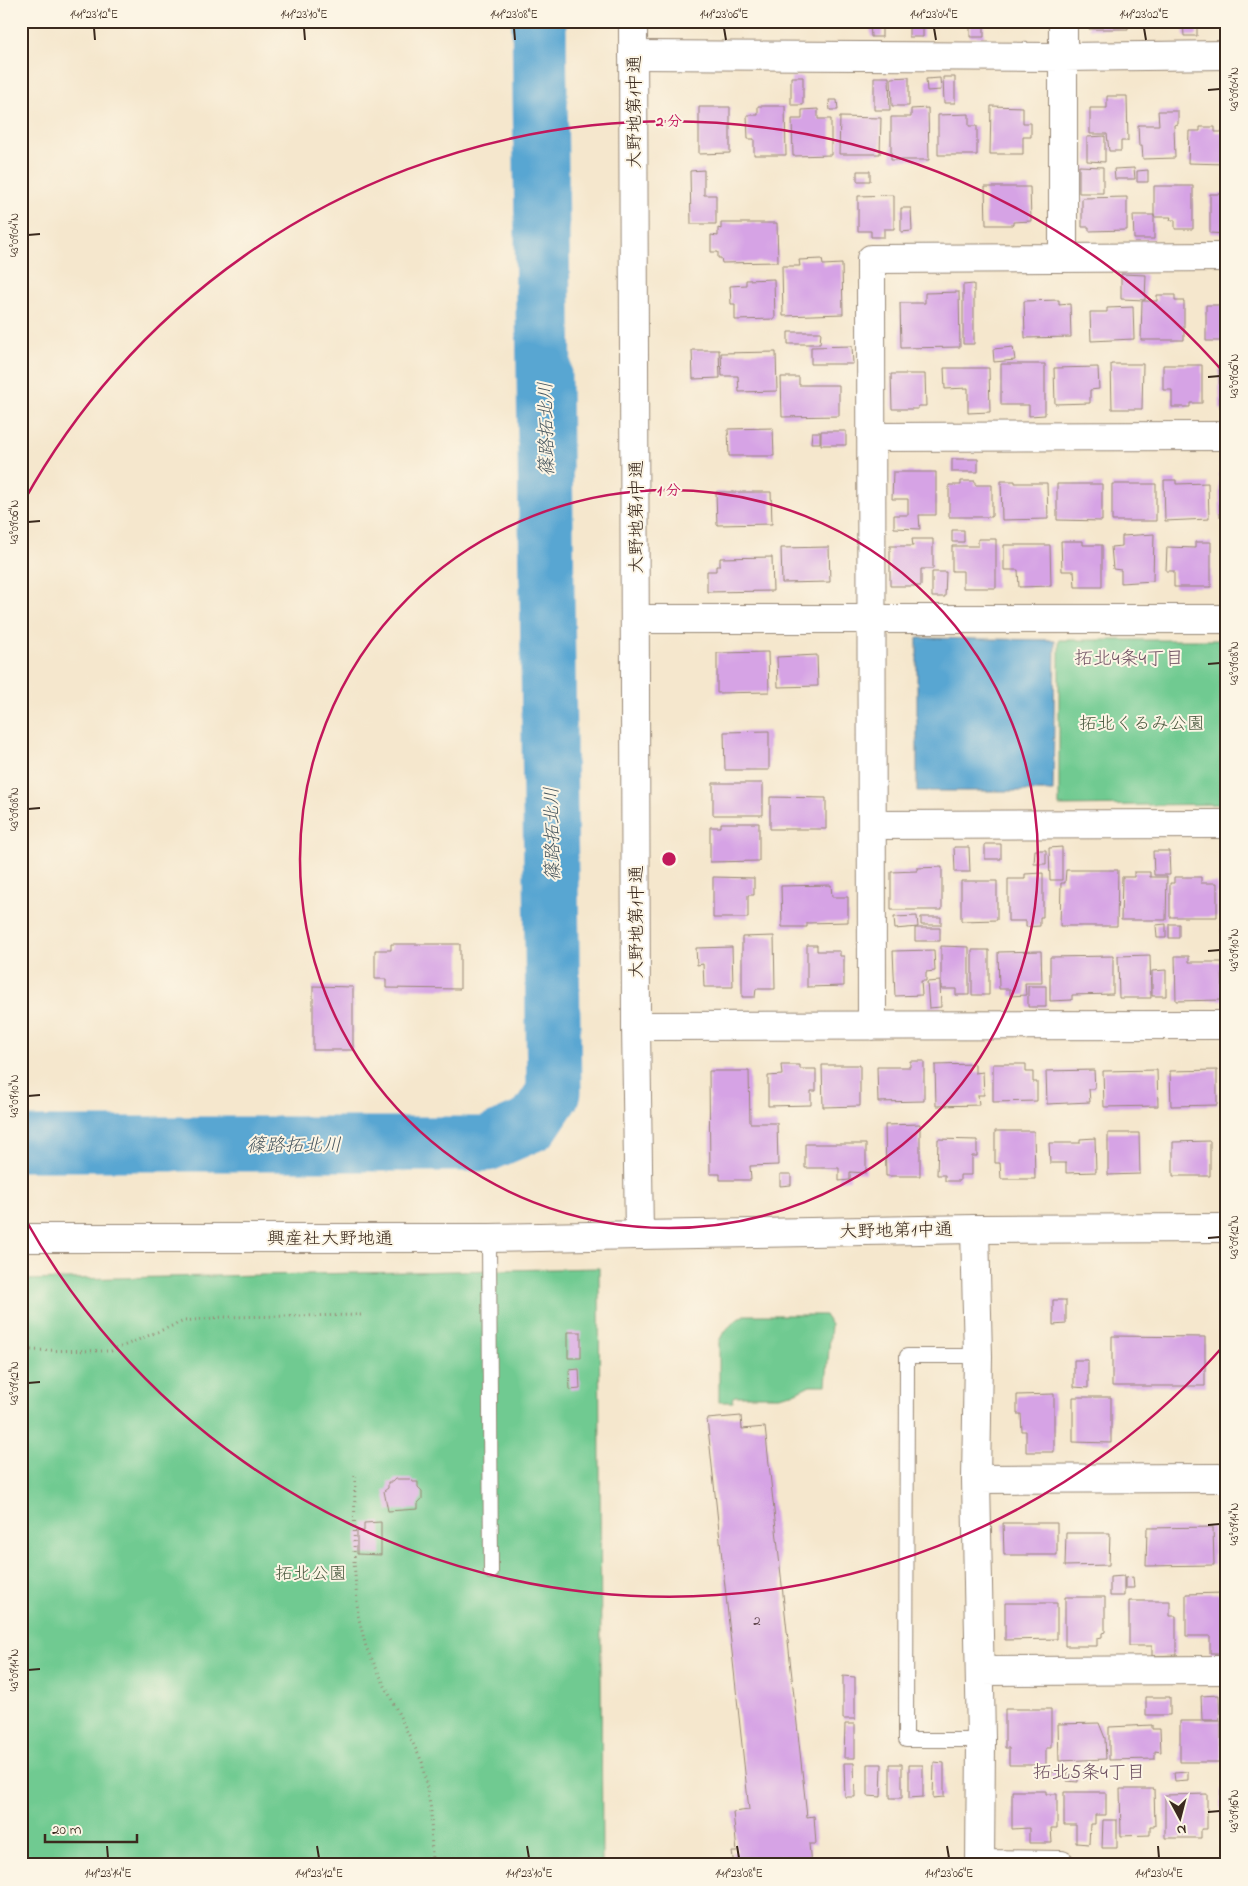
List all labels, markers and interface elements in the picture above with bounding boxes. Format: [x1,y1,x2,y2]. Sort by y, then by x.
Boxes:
text: 141°23'12"E [70,6,118,24]
text: 141°23'10"E [280,6,328,24]
text: 141°23'08"E [490,6,538,24]
text: 141°23'06"E [700,6,748,24]
text: 141°23'04"E [910,6,958,24]
text: 141°23'02"E [1119,6,1169,24]
street label: 大野地第1中通 [623,55,649,169]
text: 43°09'04"N [1226,67,1244,111]
text: 2 分 [655,111,682,133]
text: 43°09'04"N [6,213,24,257]
text: 43°09'06"N [1226,354,1244,398]
water label: 篠路拓北川 [533,381,562,477]
street label: 大野地第1中通 [625,460,651,574]
text: 1 分 [657,480,681,502]
text: 43°09'06"N [6,500,24,544]
text: 43°09'08"N [1226,641,1244,685]
district label: 拓北4条4丁目 [1074,646,1184,673]
park label: 拓北くるみ公園 [1079,712,1205,738]
water label: 篠路拓北川 [539,786,568,882]
text: 43°09'08"N [6,787,24,831]
centre of rings [660,850,678,868]
street label: 大野地第1中通 [625,865,651,979]
text: 43°09'10"N [1226,928,1244,972]
text: 43°09'10"N [6,1074,24,1118]
water label: 篠路拓北川 [246,1133,342,1160]
text: 43°09'12"N [1226,1215,1244,1259]
street label: 大野地第1中通 [839,1218,953,1246]
street label: 興産社大野地通 [267,1227,393,1253]
text: 43°09'12"N [6,1361,24,1405]
text: 43°09'14"N [1226,1503,1244,1545]
park label: 拓北公園 [275,1562,347,1588]
house number: 2 [753,1610,761,1632]
text: 43°09'14"N [6,1649,24,1691]
district label: 拓北5条4丁目 [1032,1760,1146,1787]
text: 43°09'16"N [1226,1789,1244,1833]
north arrow [1156,1794,1206,1844]
scale bar [45,1811,138,1843]
text: N [1175,1818,1187,1840]
text: 20 m [52,1819,82,1841]
text: 141°23'14"E [85,1865,131,1883]
text: 141°23'12"E [295,1865,343,1883]
text: 141°23'10"E [505,1865,553,1883]
text: 141°23'08"E [715,1865,763,1883]
text: 141°23'06"E [925,1865,973,1883]
text: 141°23'04"E [1135,1865,1183,1883]

